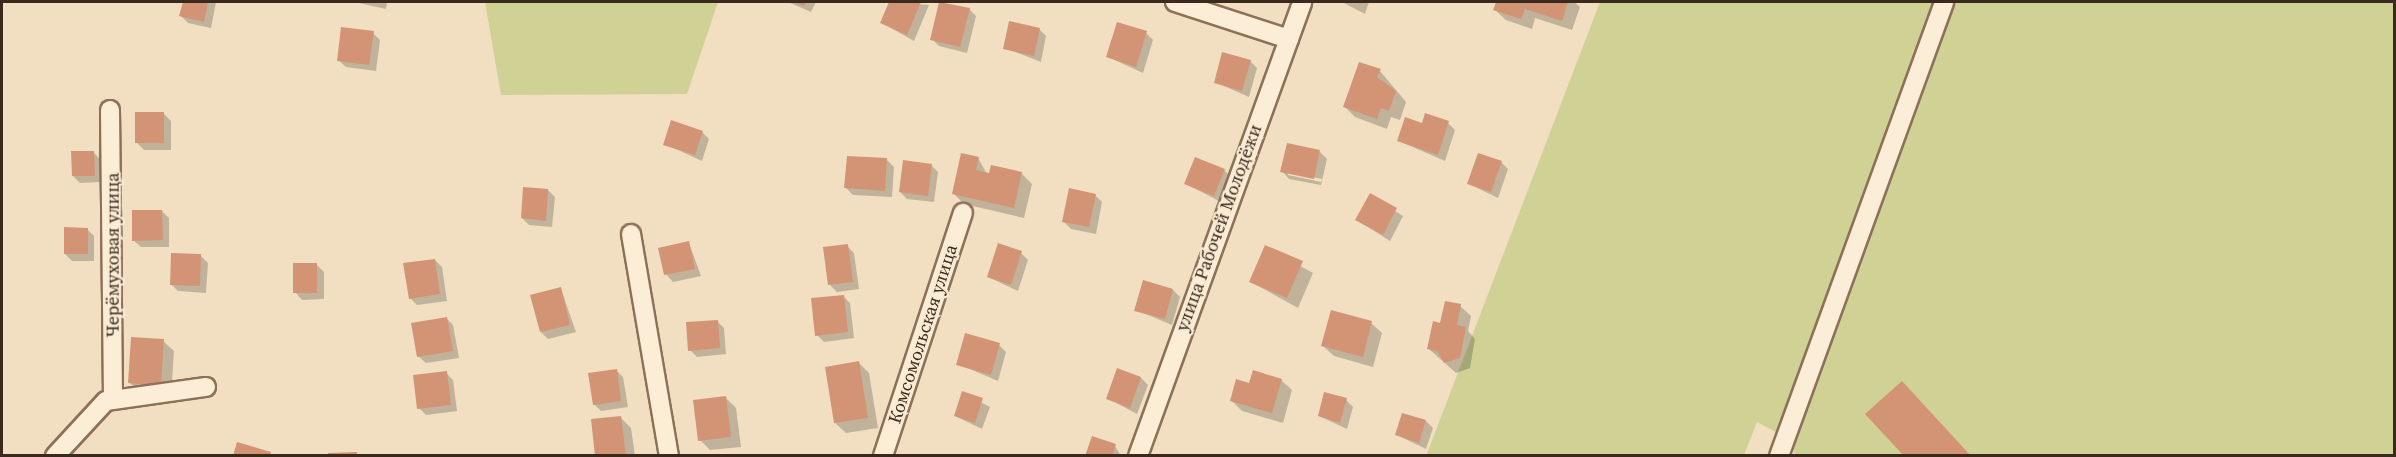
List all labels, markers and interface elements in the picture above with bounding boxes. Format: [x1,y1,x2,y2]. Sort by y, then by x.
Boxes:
street label: улица Рабочей Молодёжи [1171,122,1267,334]
street label: Черёмуховая улица [102,172,124,338]
street label: Комсомольская улица [884,242,962,426]

